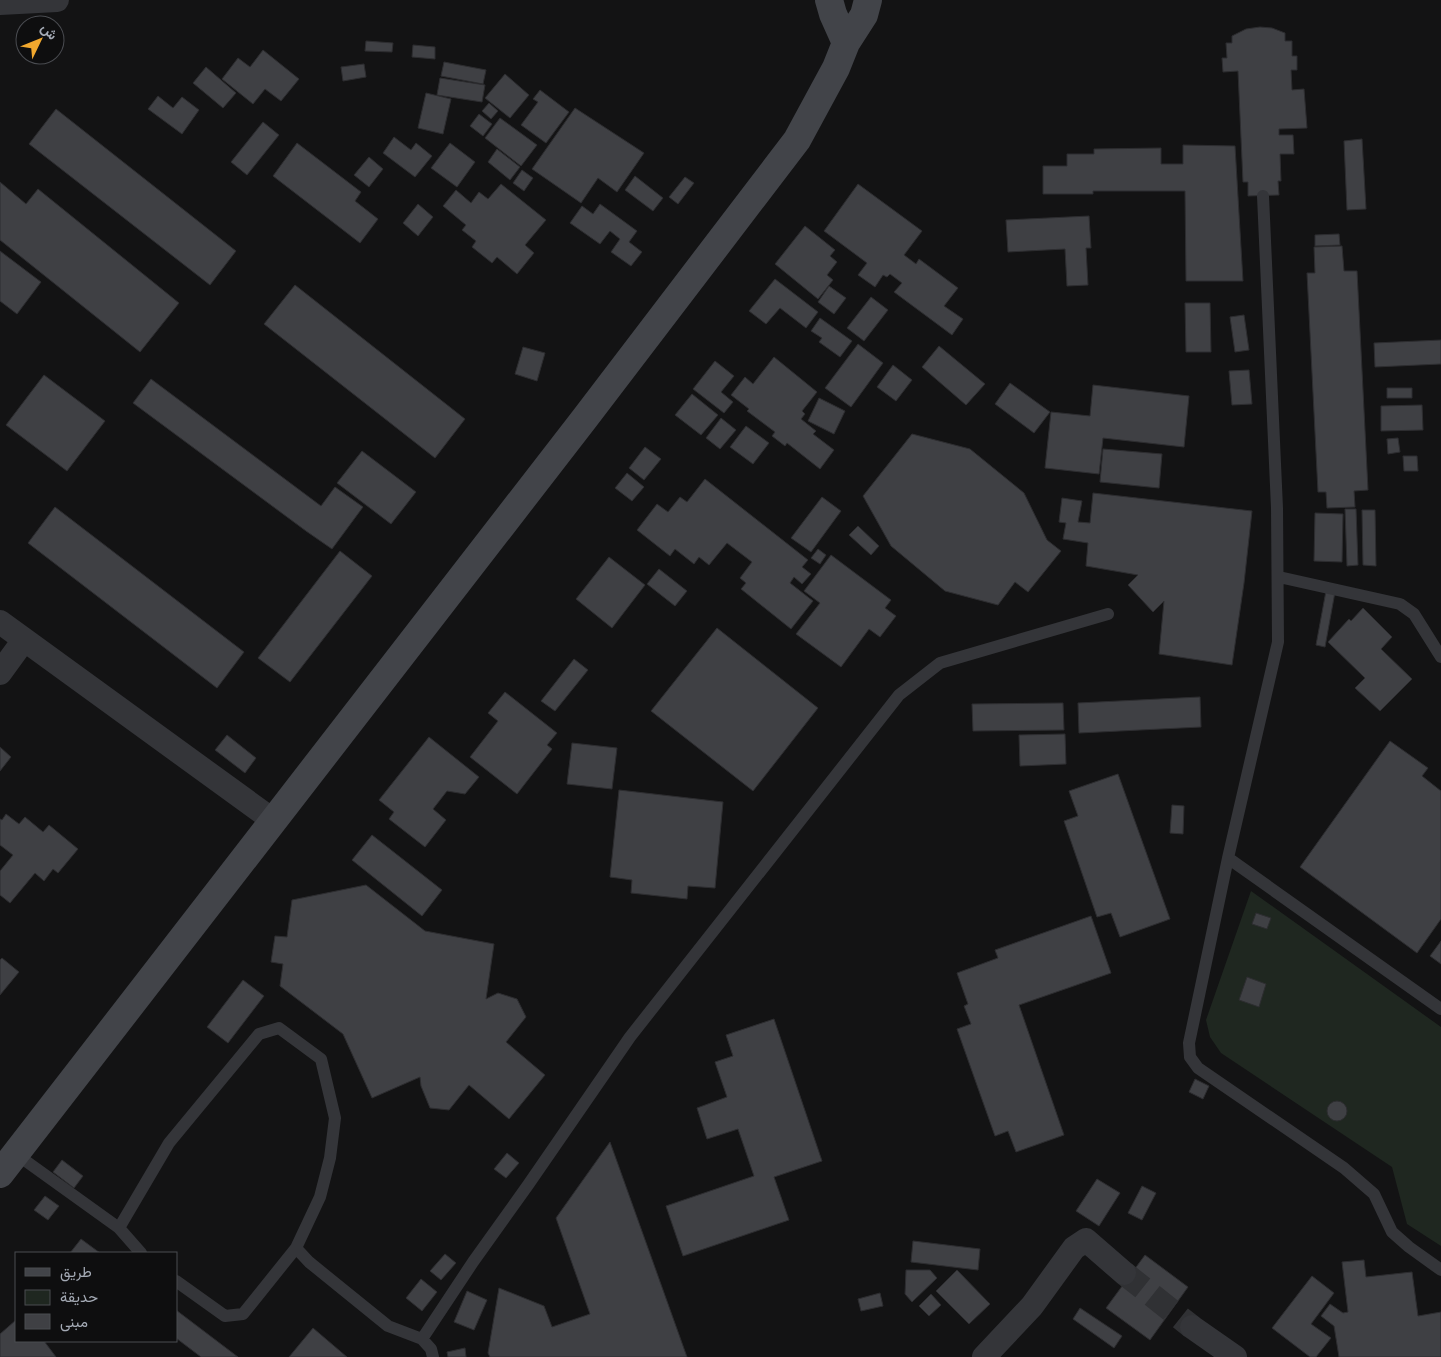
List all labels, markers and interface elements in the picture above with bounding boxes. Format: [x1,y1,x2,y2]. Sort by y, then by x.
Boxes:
north arrow [15,15,65,65]
text: ش [36,19,62,44]
legend [15,1252,178,1342]
text: طريق [60,1262,92,1282]
text: حديقة [60,1287,98,1307]
text: مبنى [60,1312,88,1332]

